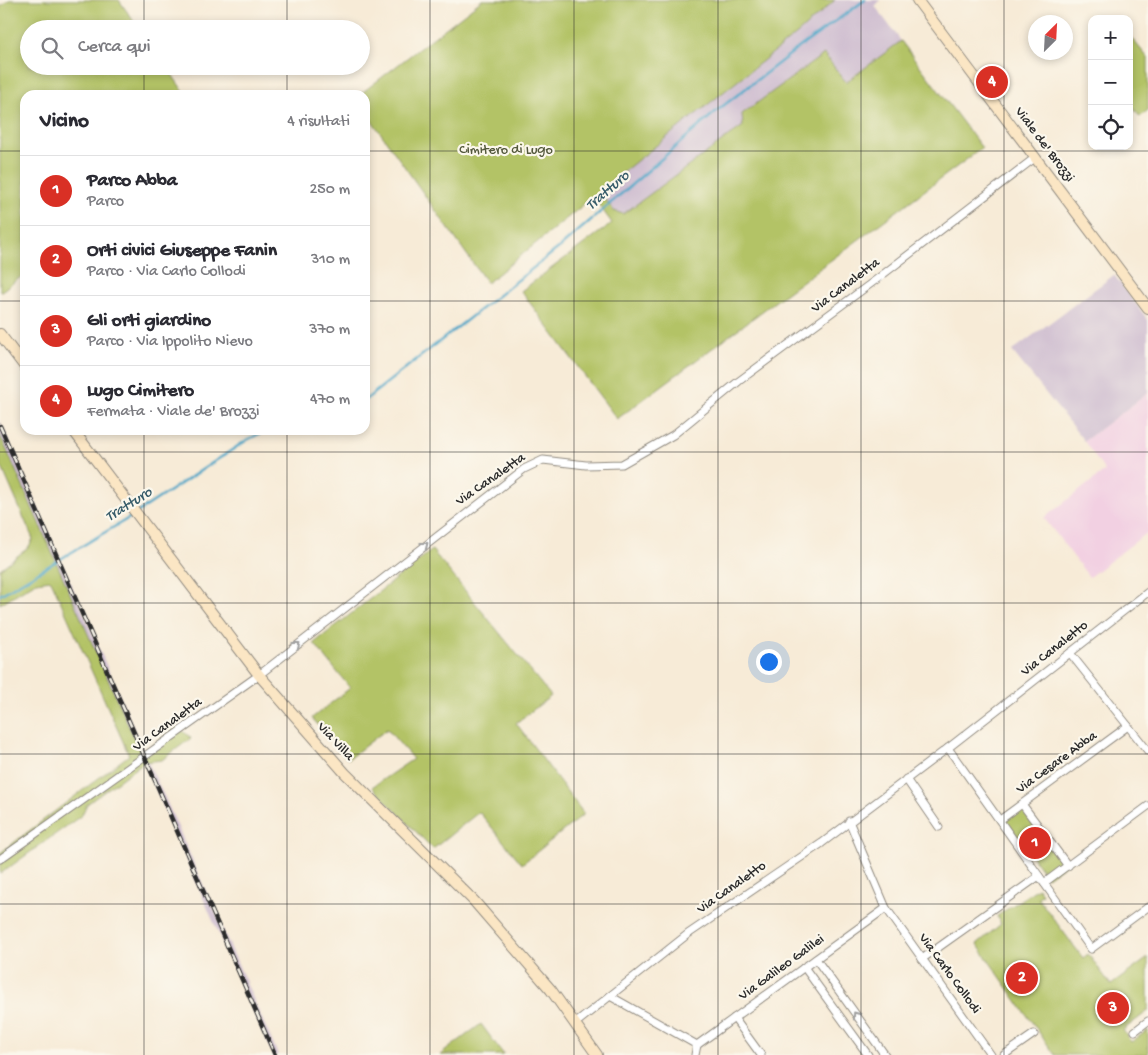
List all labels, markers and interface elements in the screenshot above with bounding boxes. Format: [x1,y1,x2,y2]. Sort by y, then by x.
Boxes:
north arrow [1028,15,1073,60]
map controls [1088,15,1133,150]
button: + [1088,15,1133,60]
search box [20,20,370,75]
icon: search [38,34,66,62]
text: Cerca qui [78,36,151,59]
button: − [1088,60,1133,105]
pin: 4 [976,63,1008,101]
street label: Viale de' Brozzi [1010,103,1078,186]
button: locate [1088,105,1133,150]
text: Vicino [40,110,89,135]
text: 4 risultati [287,113,350,132]
park label: Cimitero di Lugo [459,142,553,159]
water label: Tratturo [583,166,634,215]
text: Parco Abba [87,170,177,193]
text: 1 [53,181,59,200]
text: 250 m [310,181,350,200]
text: Parco [87,193,124,212]
text: Orti civici Giuseppe Fanin [87,240,277,263]
text: 2 [52,251,60,270]
text: 310 m [311,251,350,270]
street label: Via Canaletta [808,254,885,318]
text: Parco · Via Carlo Collodi [87,263,246,282]
text: Gli orti giardino [87,310,211,333]
text: 3 [52,321,60,340]
text: 370 m [309,321,350,340]
text: Parco · Via Ippolito Nievo [87,333,253,352]
text: Lugo Cimitero [87,380,194,403]
text: 4 [52,391,60,410]
text: 470 m [310,391,350,410]
text: Fermata · Viale de' Brozzi [87,403,259,422]
street label: Via Canaletta [452,449,530,511]
water label: Tratturo [102,483,157,526]
one-way arrow [419,542,428,550]
street label: Via Canaletto [1017,617,1092,681]
one-way arrow [291,642,301,651]
your location [756,649,782,675]
street label: Via Canaletta [129,694,207,756]
street label: Via Villa [312,718,358,766]
street label: Via Cesare Abba [1012,727,1102,799]
pin: 1 [1019,824,1051,862]
street label: Via Canaletto [693,858,770,919]
street label: Via Carlo Collodi [913,930,984,1018]
street label: Via Galileo Galilei [735,931,828,1005]
pin: 2 [1006,959,1038,997]
pin: 3 [1097,989,1129,1027]
one-way arrow [853,1012,862,1021]

